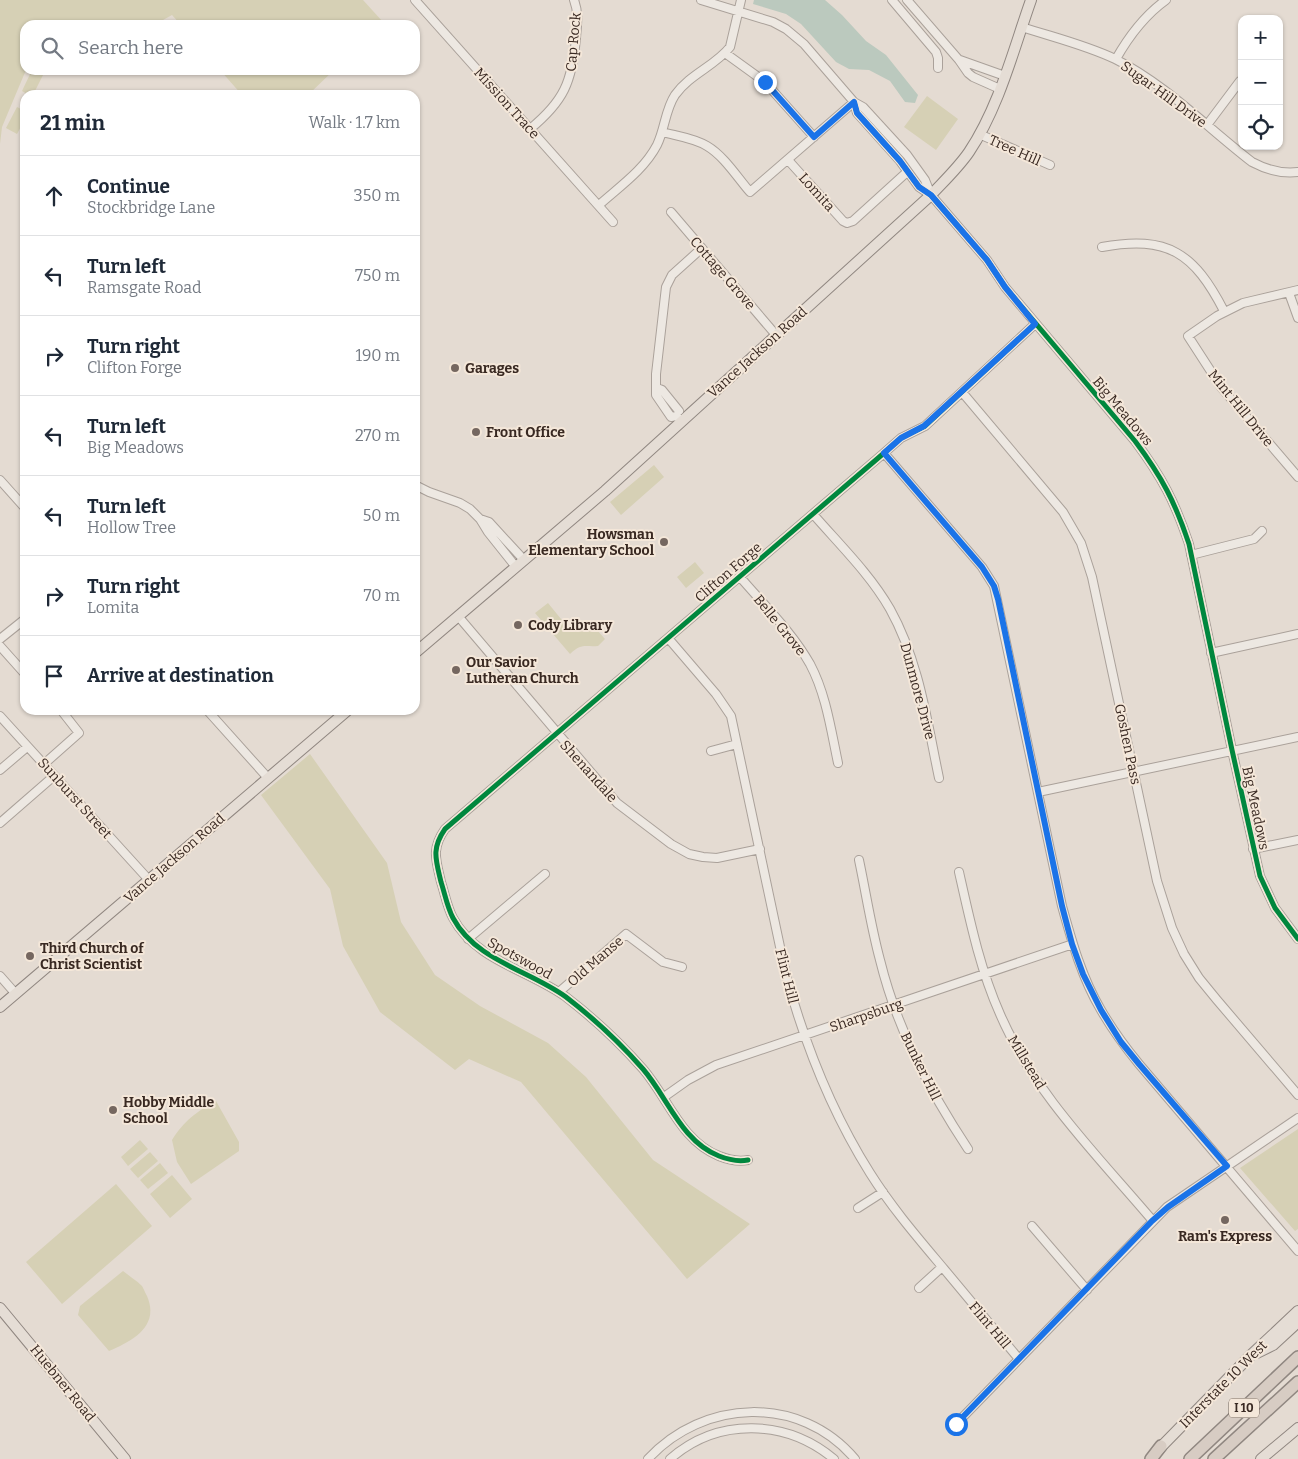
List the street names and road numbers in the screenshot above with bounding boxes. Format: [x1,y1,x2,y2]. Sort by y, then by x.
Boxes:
street label: Cap Rock [562,12,585,72]
street label: Sugar Hill Drive [1118,58,1210,131]
street label: Mission Trace [470,64,543,142]
street label: Tree Hill [986,131,1043,169]
street label: Lomita [795,170,838,215]
street label: Cottage Grove [686,233,759,313]
street label: Vance Jackson Road [704,303,811,402]
street label: Mint Hill Drive [1204,366,1277,450]
street label: Big Meadows [1089,373,1156,449]
street label: Clifton Forge [691,539,765,606]
street label: Belle Grove [750,591,809,659]
street label: Dunmore Drive [896,641,939,741]
street label: Goshen Pass [1111,702,1144,786]
street label: Shenandale [556,737,621,806]
street label: Sunburst Street [34,755,115,842]
street label: Big Meadows [1238,765,1273,851]
street label: Vance Jackson Road [120,810,228,907]
street label: Old Manse [564,932,627,990]
street label: Spotswood [485,934,555,983]
street label: Flint Hill [771,947,802,1005]
street label: Sharpsburg [827,995,905,1036]
street label: Bunker Hill [897,1029,944,1103]
street label: Millstead [1004,1032,1049,1092]
street label: Flint Hill [965,1298,1014,1352]
street label: Interstate 10 West [1176,1337,1271,1432]
street label: Huebner Road [26,1341,99,1425]
road number: I 10 [1229,1399,1259,1418]

